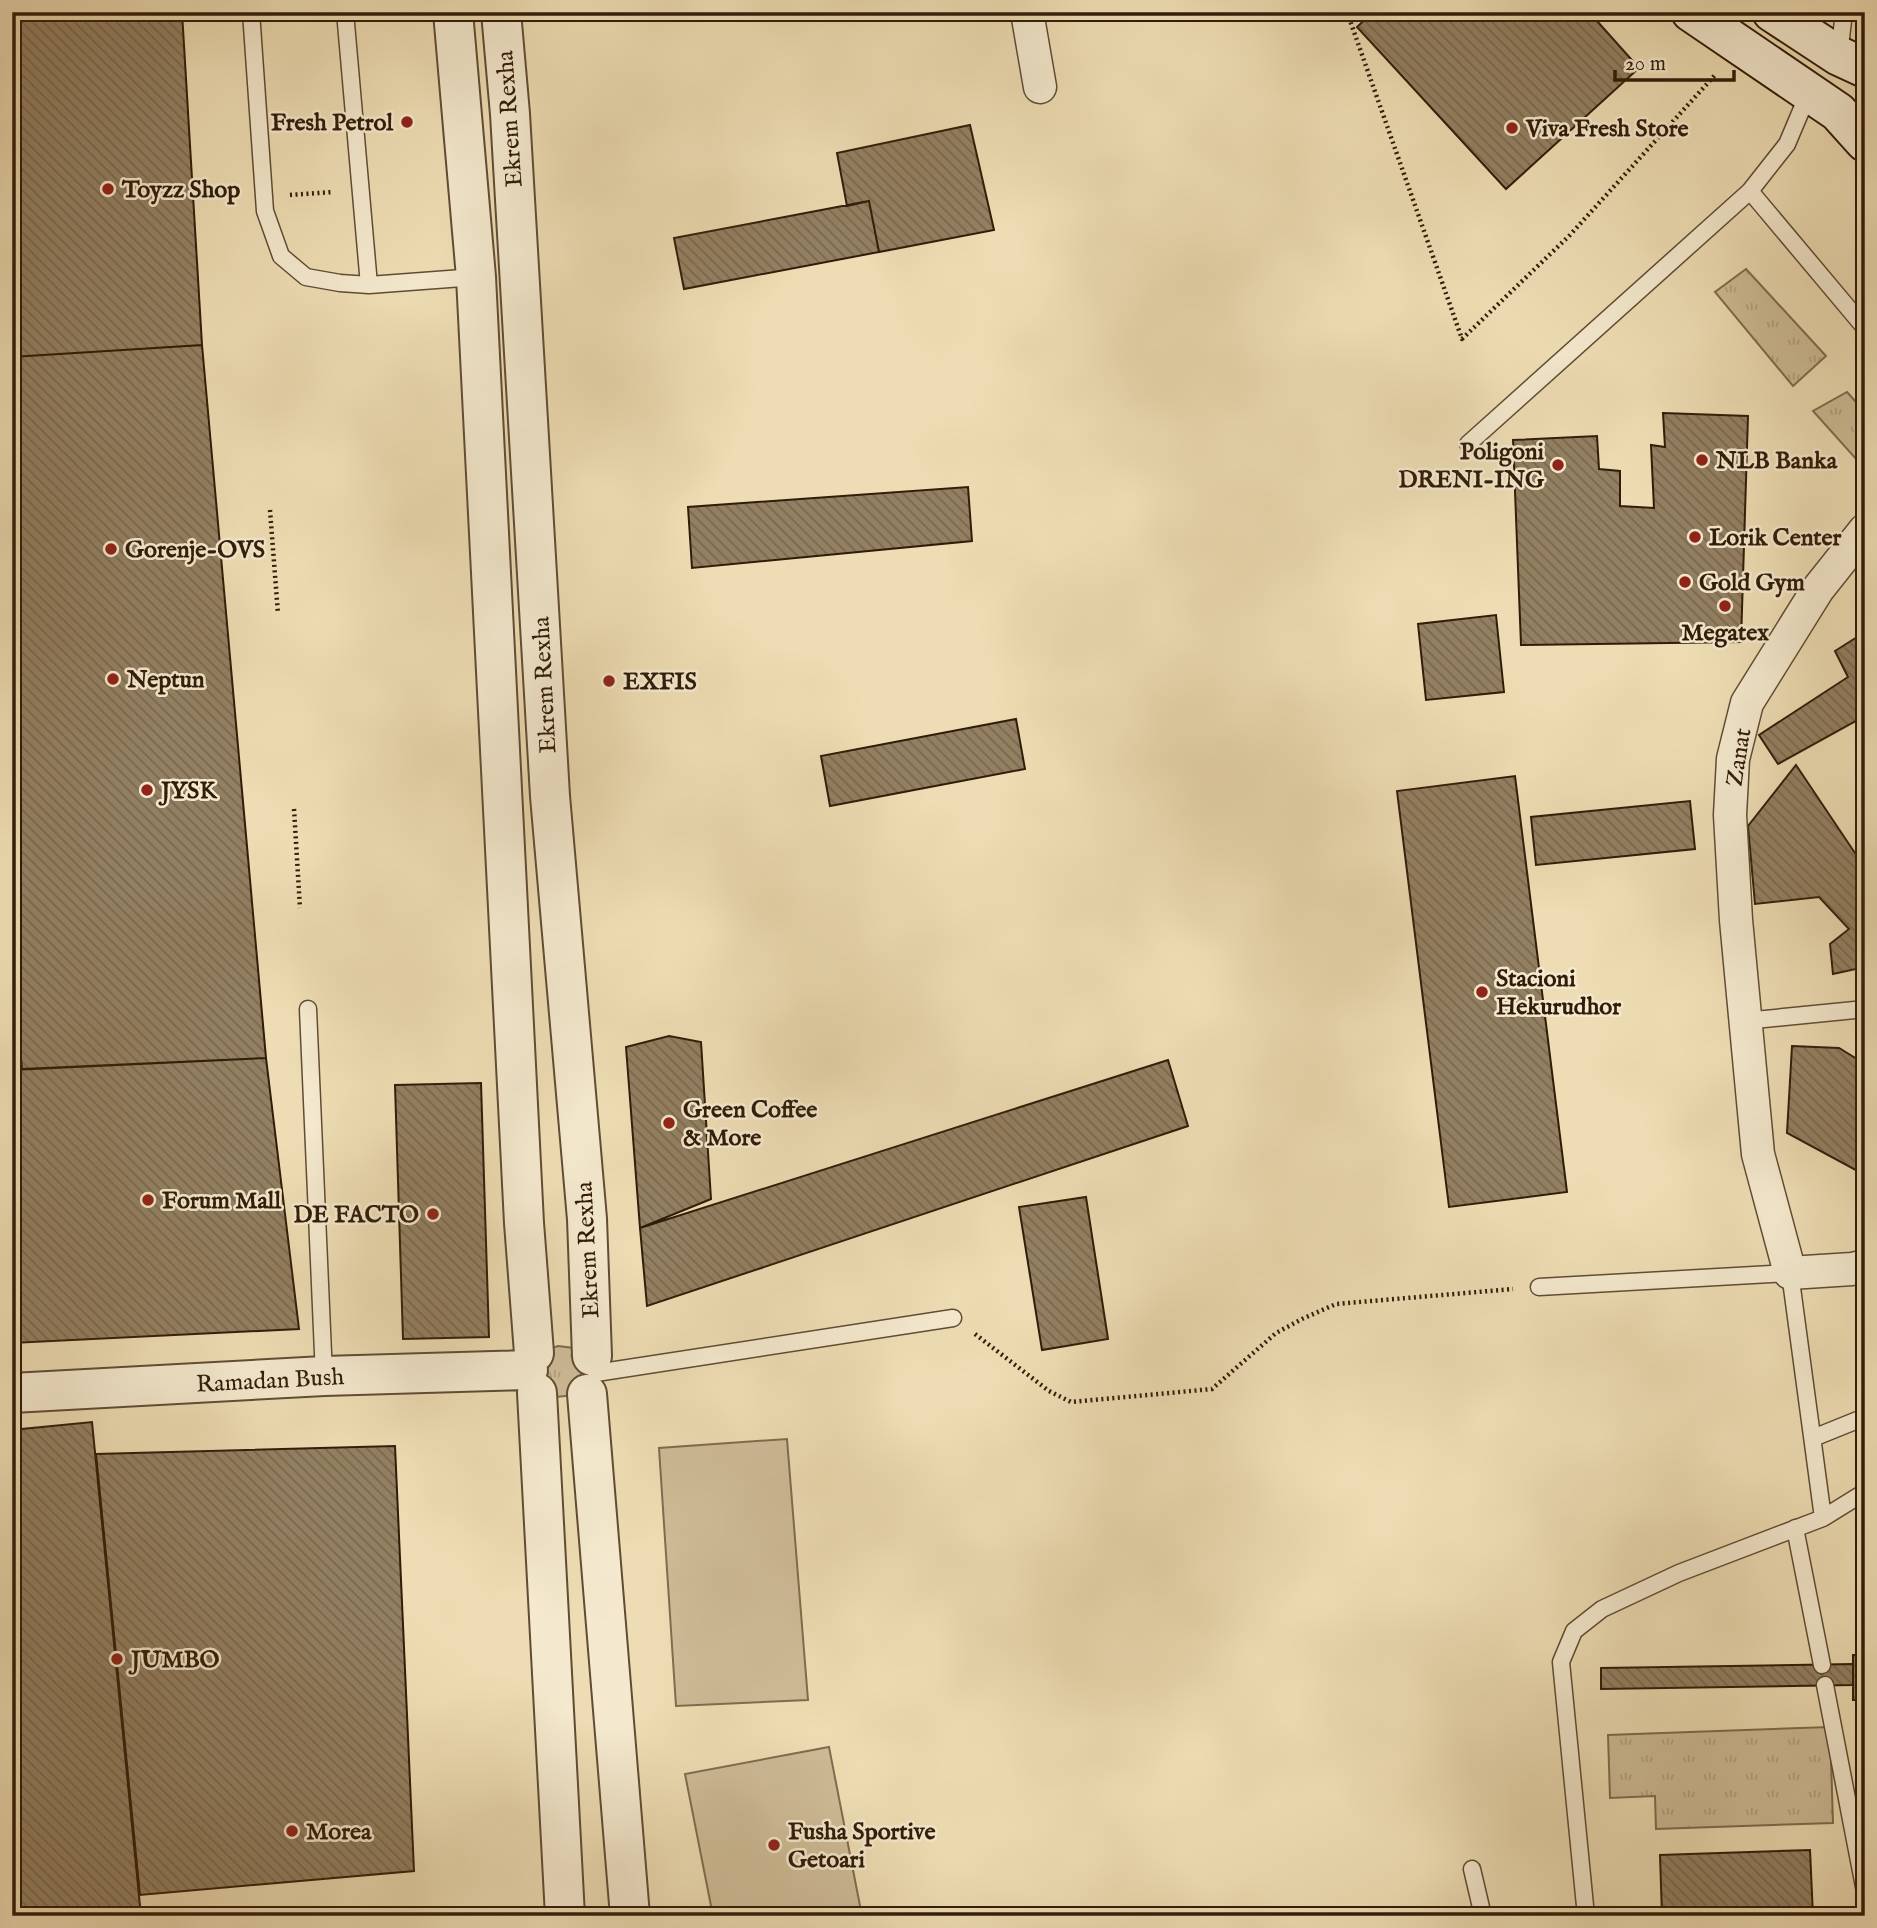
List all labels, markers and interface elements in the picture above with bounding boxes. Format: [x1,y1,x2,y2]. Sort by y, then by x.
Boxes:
scale bar [1615,38,1734,82]
street label: Ekrem Rexha [490,49,531,188]
text: 20 m [1625,51,1666,78]
place label: Fresh Petrol [271,108,393,139]
marker: Fresh Petrol [399,114,415,130]
place label: Viva Fresh Store [1525,114,1689,145]
marker: Viva Fresh Store [1504,120,1520,136]
place label: Toyzz Shop [121,175,240,206]
marker: Toyzz Shop [100,181,116,197]
place label: Poligoni DRENI-ING [1398,437,1545,496]
place label: NLB Banka [1715,446,1838,477]
marker: NLB Banka [1694,452,1710,468]
marker: Poligoni DRENI-ING [1550,457,1566,473]
place label: Lorik Center [1709,523,1842,554]
marker: Lorik Center [1687,529,1703,545]
place label: Gorenje-OVS [125,535,265,566]
marker: Gorenje-OVS [103,541,119,557]
place label: Gold Gym [1699,568,1805,599]
marker: Gold Gym [1677,574,1693,590]
marker: Megatex [1717,598,1733,614]
street label: Ekrem Rexha [526,615,565,754]
place label: Megatex [1681,618,1769,649]
place label: Neptun [126,665,205,696]
place label: EXFIS [623,667,697,698]
marker: Neptun [105,671,121,687]
marker: EXFIS [601,673,617,689]
street label: Zanat [1720,726,1759,789]
place label: JYSK [158,776,218,807]
marker: JYSK [139,782,155,798]
place label: Stacioni Hekurudhor [1496,964,1621,1023]
marker: Stacioni Hekurudhor [1474,984,1490,1000]
place label: Green Coffee & More [683,1095,817,1154]
marker: Green Coffee & More [661,1115,677,1131]
street label: Ekrem Rexha [569,1180,608,1319]
place label: Forum Mall [162,1186,281,1217]
marker: Forum Mall [140,1192,156,1208]
place label: DE FACTO [293,1200,419,1231]
marker: DE FACTO [425,1206,441,1222]
street label: Ramadan Bush [195,1362,345,1401]
place label: JUMBO [128,1645,220,1676]
marker: JUMBO [109,1651,125,1667]
place label: Morea [306,1817,372,1848]
place label: Fusha Sportive Getoari [788,1817,935,1876]
marker: Morea [284,1823,300,1839]
marker: Fusha Sportive Getoari [766,1837,782,1853]

